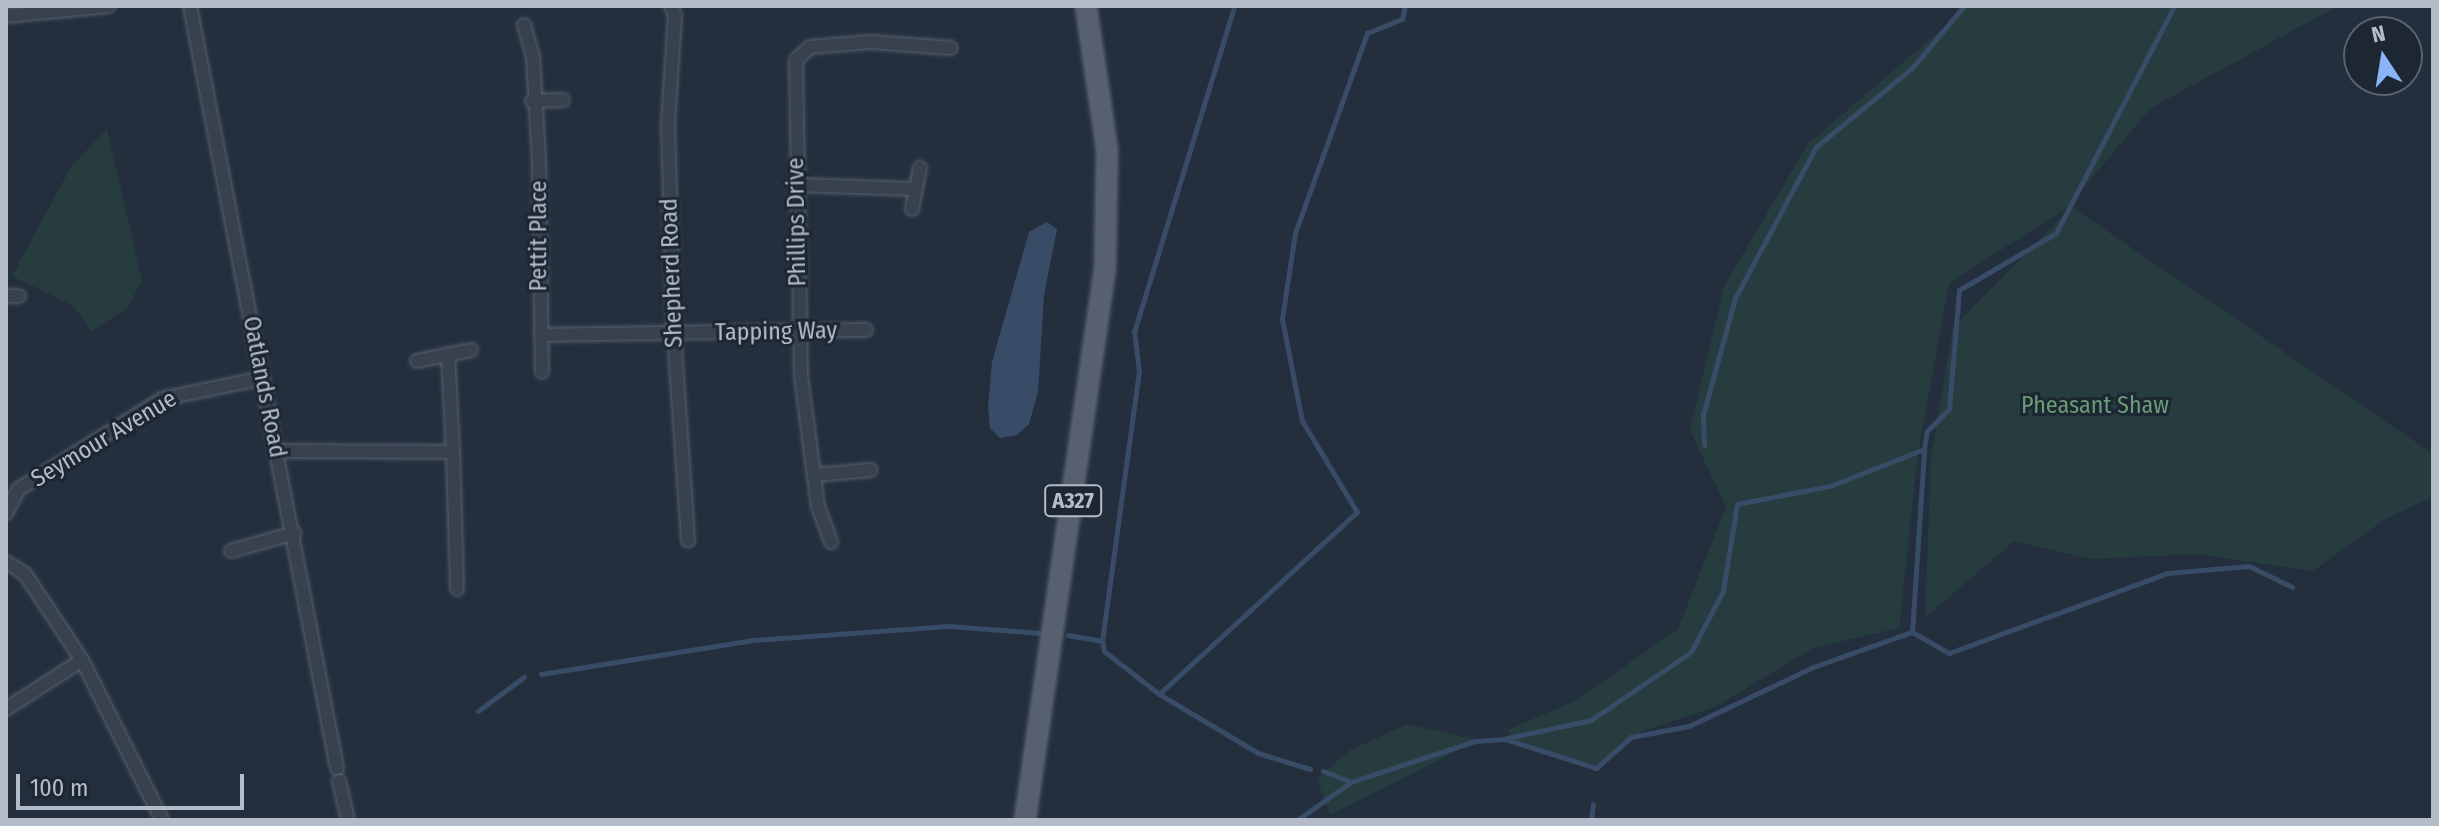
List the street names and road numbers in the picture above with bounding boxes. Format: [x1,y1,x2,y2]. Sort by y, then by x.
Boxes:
street label: Phillips Drive [781,157,813,287]
street label: Pettit Place [525,181,553,291]
street label: Shepherd Road [655,198,689,348]
street label: Oatlands Road [236,314,292,460]
street label: Tapping Way [715,317,837,347]
street label: Seymour Avenue [26,384,182,494]
road number: A327 [1043,483,1103,519]

